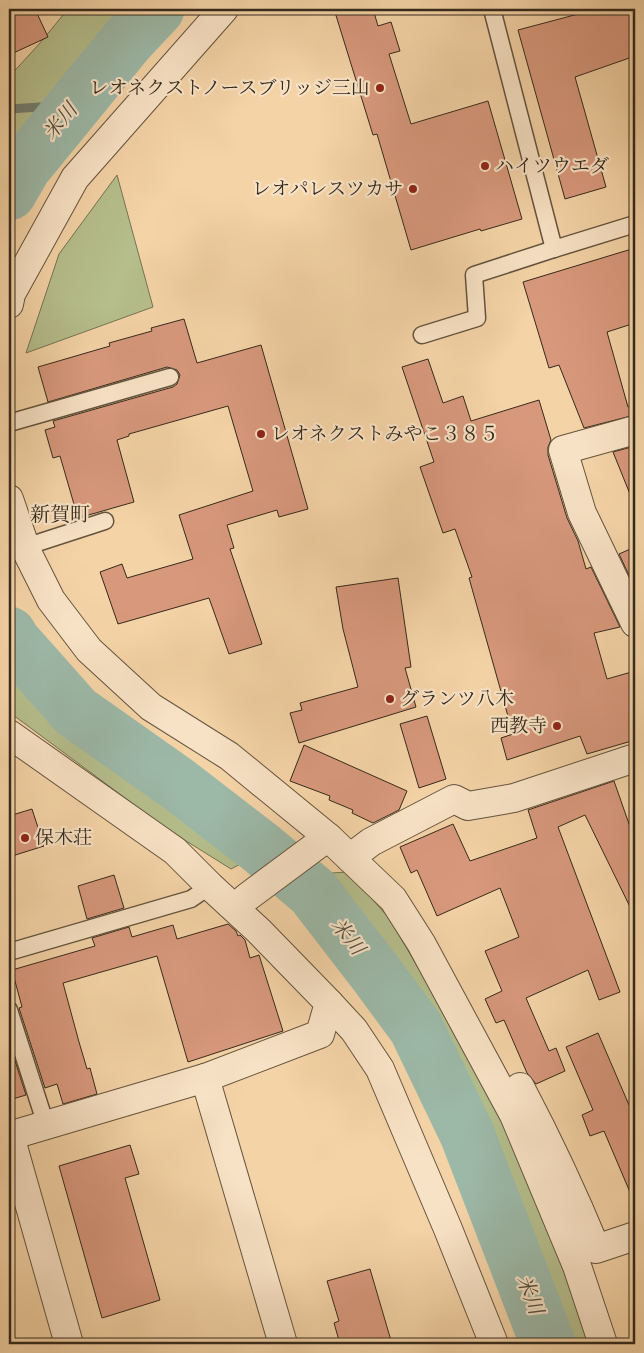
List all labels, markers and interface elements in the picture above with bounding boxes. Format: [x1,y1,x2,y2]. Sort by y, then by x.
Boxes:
place label: レオネクストノースブリッジ三山 [90,77,370,100]
marker: レオネクストノースブリッジ三山 [374,82,386,94]
water label: 米川 [39,97,85,145]
place label: ハイツウエダ [495,155,609,178]
marker: ハイツウエダ [479,160,491,172]
place label: レオパレスツカサ [252,178,403,201]
marker: レオパレスツカサ [407,183,419,195]
place label: レオネクストみやこ３８５ [271,423,499,446]
marker: レオネクストみやこ３８５ [255,428,267,440]
district label: 新賀町 [30,503,90,528]
place label: グランツ八木 [400,688,514,711]
marker: グランツ八木 [384,693,396,705]
place label: 西教寺 [490,715,547,738]
marker: 西教寺 [551,720,563,732]
place label: 保木荘 [35,827,92,850]
marker: 保木荘 [19,832,31,844]
water label: 米川 [325,914,370,962]
water label: 米川 [510,1272,549,1320]

